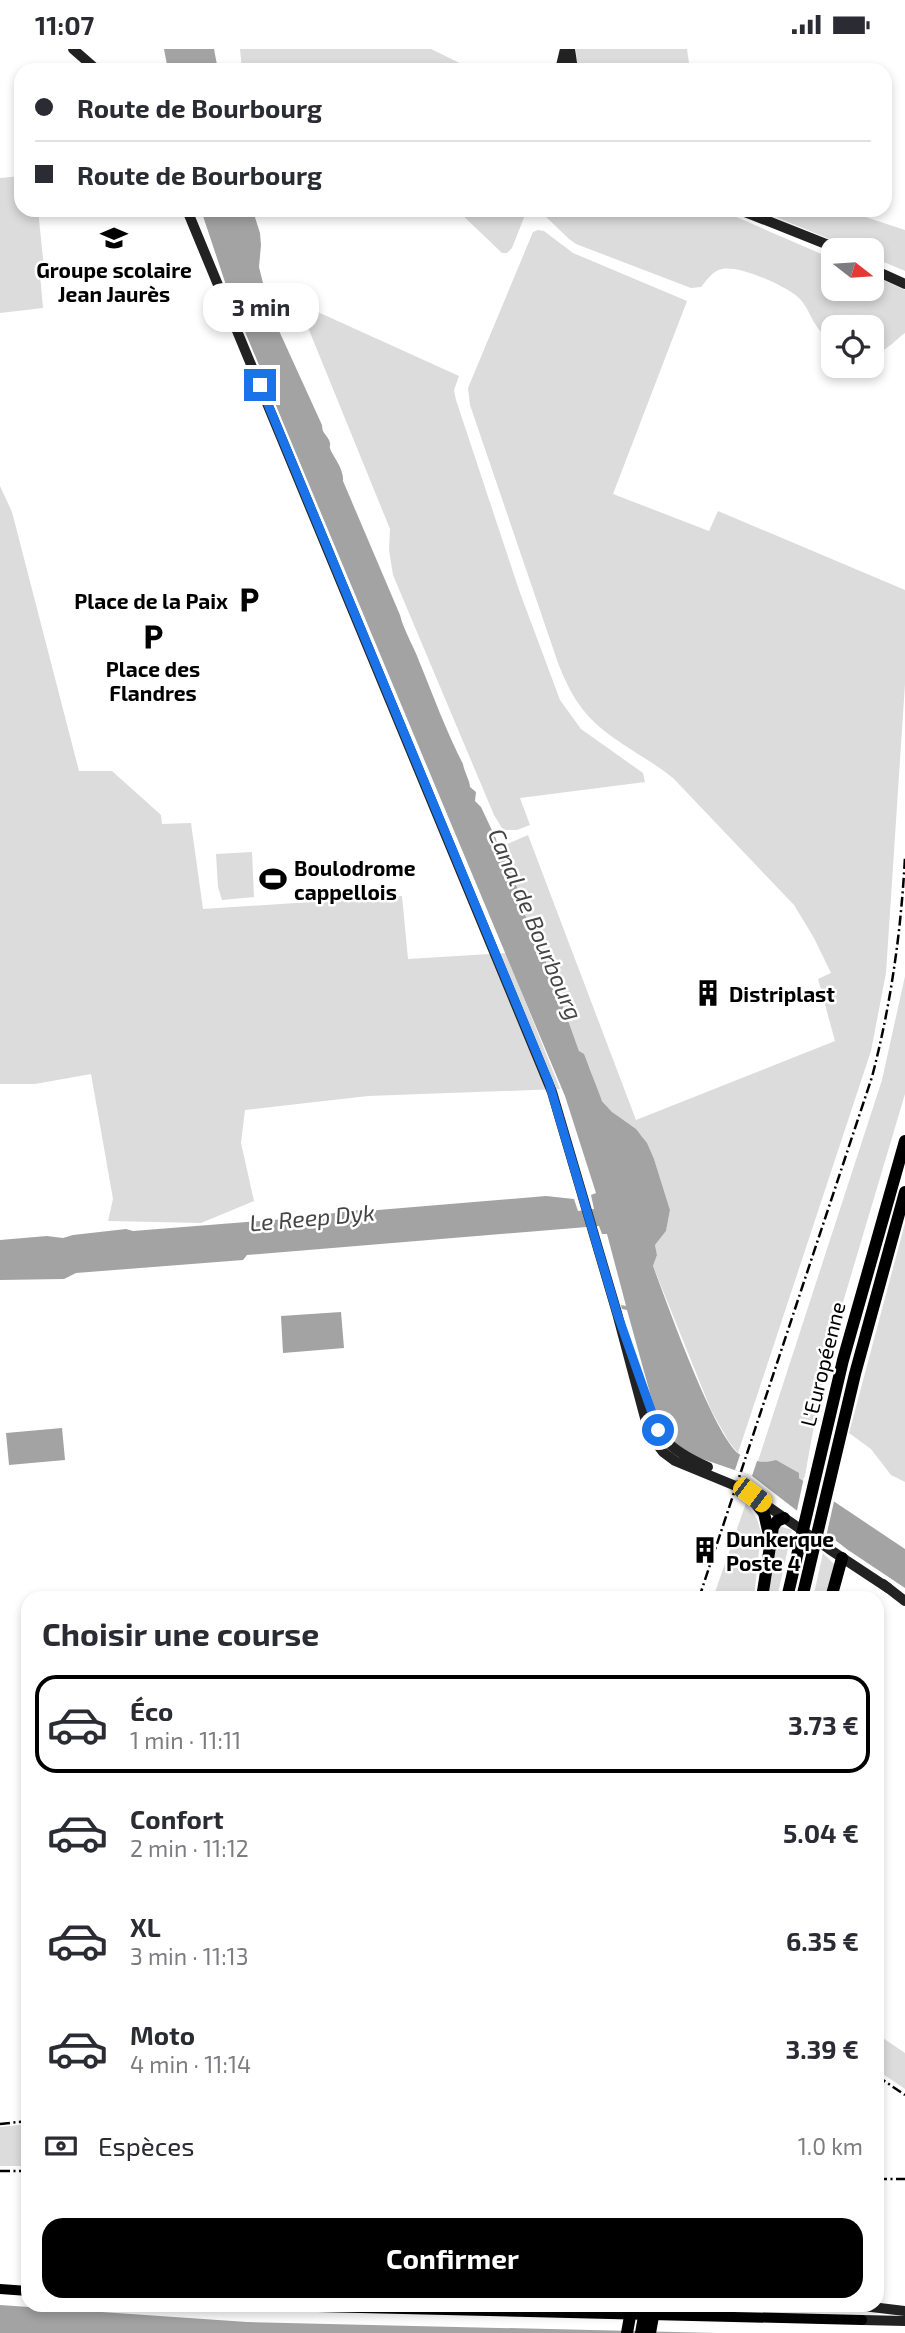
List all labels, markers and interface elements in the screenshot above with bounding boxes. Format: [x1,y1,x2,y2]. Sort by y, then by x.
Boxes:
text: 11:07 [35,9,94,40]
text: Route de Bourbourg [77,92,322,123]
text: Route de Bourbourg [77,159,322,190]
school or university icon: Groupe scolaire Jean Jaurès [99,223,129,253]
north arrow [821,238,884,301]
map controls [821,238,884,378]
place label: Groupe scolaire Jean Jaurès [36,257,192,306]
callout: 3 min [202,283,318,333]
text: 3 min [232,293,290,321]
button: locate [821,315,884,378]
route end [244,369,276,401]
parking icon: Place de la Paix [234,585,264,615]
place label: Place de la Paix [74,588,228,613]
parking icon: Place des Flandres [138,622,168,652]
place label: Place des Flandres [106,656,200,705]
water label: Canal de Bourbourg [483,824,589,1024]
place label: Boulodrome cappellois [294,855,416,904]
sports icon: Boulodrome cappellois [258,864,288,894]
building icon: Distriplast [693,978,723,1008]
place label: Distriplast [729,981,835,1006]
water label: Le Reep Dyk [248,1198,376,1236]
street label: L'Européenne [794,1299,850,1429]
route start [642,1414,674,1446]
car [729,1474,776,1516]
place label: Dunkerque Poste 4 [726,1526,834,1575]
building icon: Dunkerque Poste 4 [690,1535,720,1565]
text: Choisir une course [42,1614,319,1652]
icon: car [46,1693,109,1756]
text: Éco [130,1695,173,1726]
text: 3.73 € [788,1709,859,1740]
text: 1 min · 11:11 [130,1726,241,1754]
icon: car [46,1801,109,1864]
text: Confort [130,1803,224,1834]
text: 5.04 € [783,1817,859,1848]
text: 2 min · 11:12 [130,1834,249,1862]
icon: car [46,1909,109,1972]
text: XL [130,1911,161,1942]
text: 6.35 € [786,1925,859,1956]
text: 3 min · 11:13 [130,1942,249,1970]
icon: car [46,2017,109,2080]
text: Moto [130,2019,195,2050]
text: 3.39 € [786,2033,859,2064]
text: 4 min · 11:14 [130,2050,251,2078]
icon: cash [42,2127,80,2165]
text: Espèces [98,2130,195,2161]
text: 1.0 km [798,2132,863,2160]
button: Confirmer [42,2218,863,2298]

